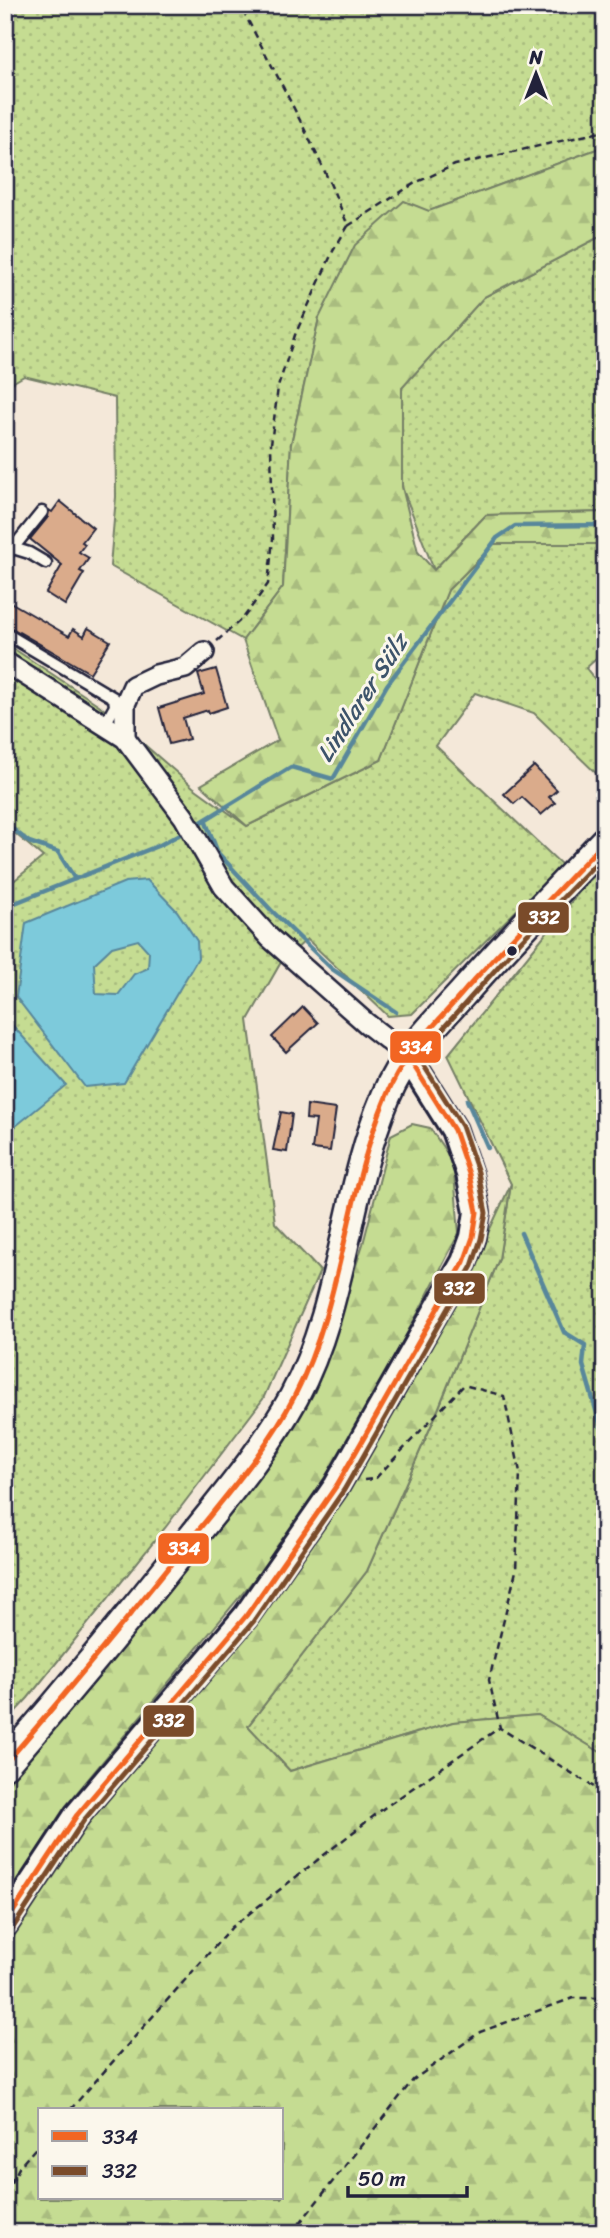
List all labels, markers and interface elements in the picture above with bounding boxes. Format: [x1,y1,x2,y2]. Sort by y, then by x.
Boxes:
north arrow [502,38,572,108]
text: N [528,41,543,74]
water label: Lindlarer Sülz [305,622,421,771]
line badge: 332 [517,901,570,934]
text: 332 [527,901,560,934]
unlabelled marker [505,944,519,958]
line badge: 334 [389,1030,442,1064]
text: 334 [399,1031,432,1064]
line badge: 332 [433,1272,486,1305]
text: 332 [442,1272,475,1305]
line badge: 334 [157,1532,210,1565]
text: 334 [167,1532,200,1565]
line badge: 332 [142,1704,195,1738]
text: 332 [152,1704,185,1737]
legend [38,2108,284,2200]
text: 334 [102,2118,138,2156]
text: 332 [102,2152,137,2190]
scale bar [348,2154,466,2198]
text: 50 m [358,2160,406,2198]

